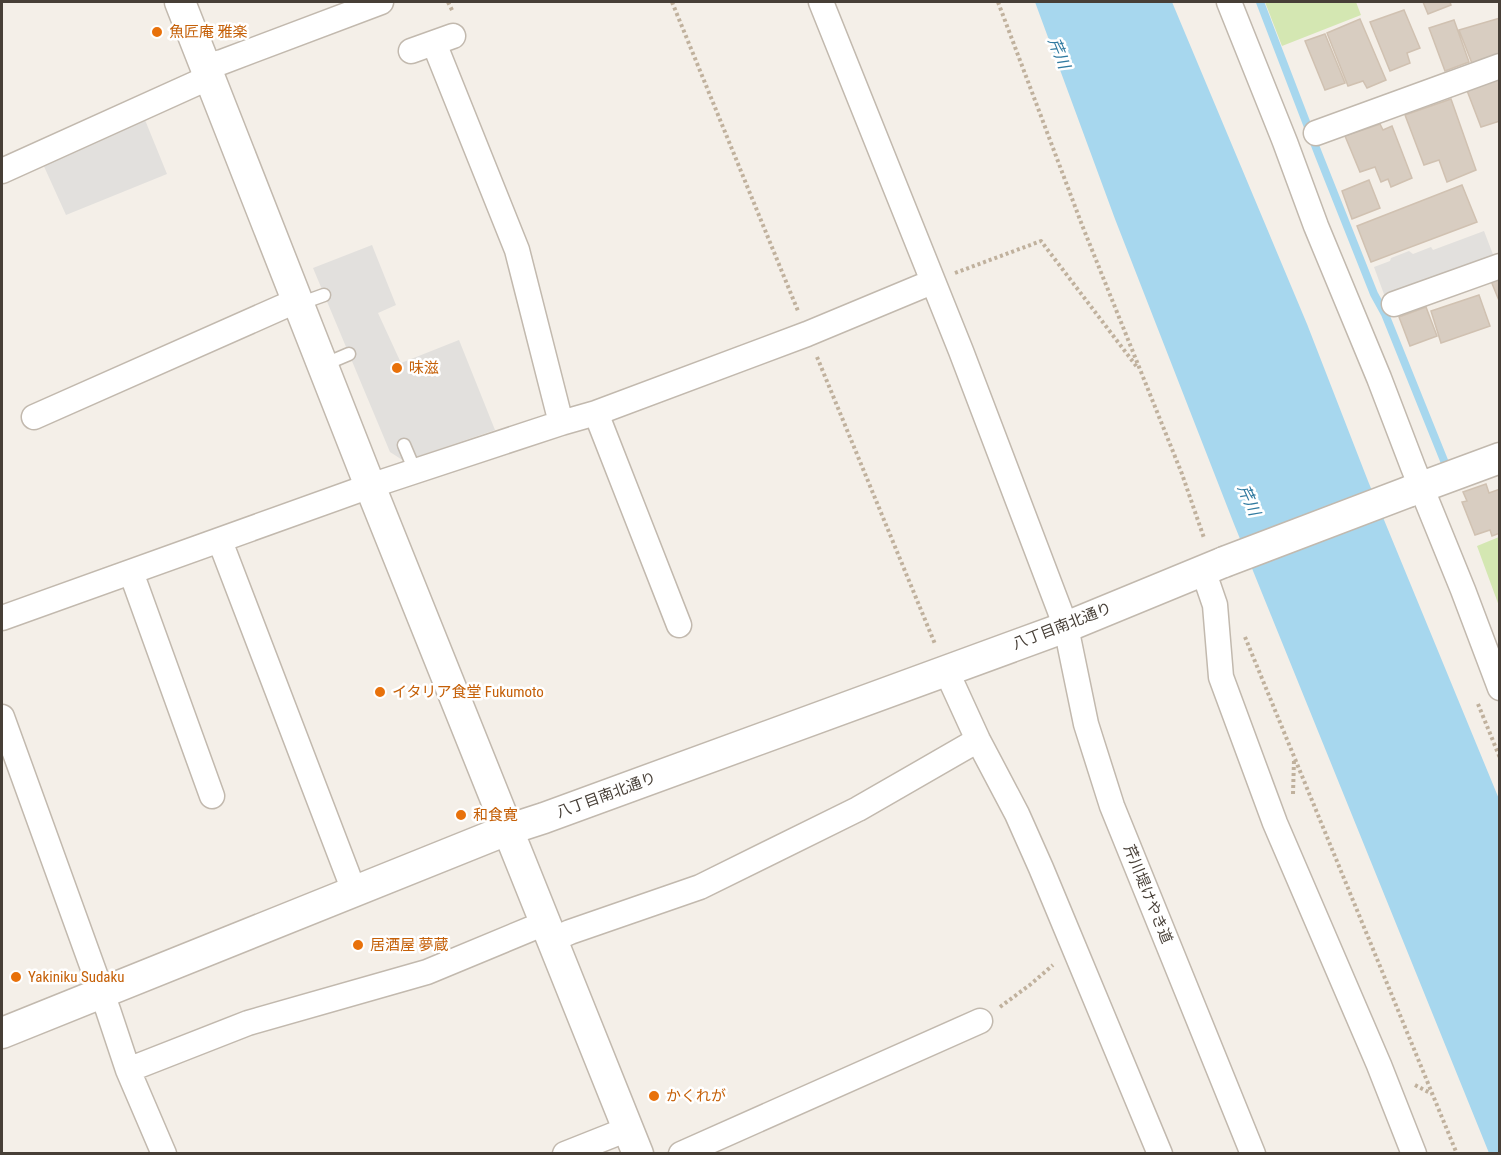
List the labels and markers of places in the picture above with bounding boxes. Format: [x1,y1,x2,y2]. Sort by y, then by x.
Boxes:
place label: 魚匠庵 雅楽 [169,23,247,41]
marker: 魚匠庵 雅楽 [150,25,164,39]
place label: 味滋 [409,359,439,377]
marker: 味滋 [390,361,404,375]
place label: イタリア食堂 Fukumoto [392,683,544,701]
marker: イタリア食堂 Fukumoto [373,685,387,699]
place label: 和食寛 [473,806,518,824]
marker: 和食寛 [454,808,468,822]
place label: 居酒屋 夢蔵 [370,936,448,954]
marker: 居酒屋 夢蔵 [351,938,365,952]
place label: Yakiniku Sudaku [28,968,125,986]
marker: Yakiniku Sudaku [9,970,23,984]
place label: かくれが [666,1087,726,1105]
marker: かくれが [647,1089,661,1103]

